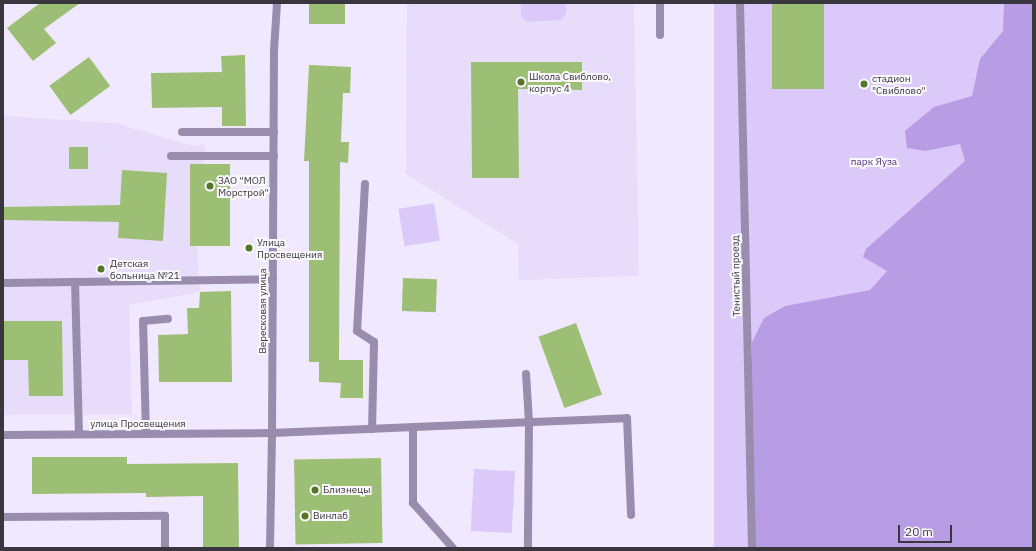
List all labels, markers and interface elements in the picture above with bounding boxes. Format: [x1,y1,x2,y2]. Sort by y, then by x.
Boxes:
place label: Школа Свиблово, корпус 4 [529,70,611,94]
place label: стадион "Свиблово" [872,72,926,96]
marker: Школа Свиблово, корпус 4 [516,77,526,87]
marker: стадион "Свиблово" [859,79,869,89]
park label: парк Яуза [851,156,897,168]
place label: ЗАО "МОЛ Морстрой" [218,174,269,198]
marker: ЗАО "МОЛ Морстрой" [205,181,215,191]
street label: Тенистый проезд [729,235,743,317]
place label: Улица Просвещения [257,236,322,260]
marker: Улица Просвещения [244,243,254,253]
place label: Детская больница №21 [110,257,180,280]
marker: Детская больница №21 [95,263,107,275]
street label: Вересковая улица [257,268,269,354]
street label: улица Просвещения [90,418,186,430]
place label: Близнецы [323,484,370,496]
marker: Близнецы [310,485,320,495]
place label: Винлаб [313,510,348,522]
marker: Винлаб [300,511,310,521]
scale bar [900,517,954,543]
text: 20 m [905,524,933,539]

